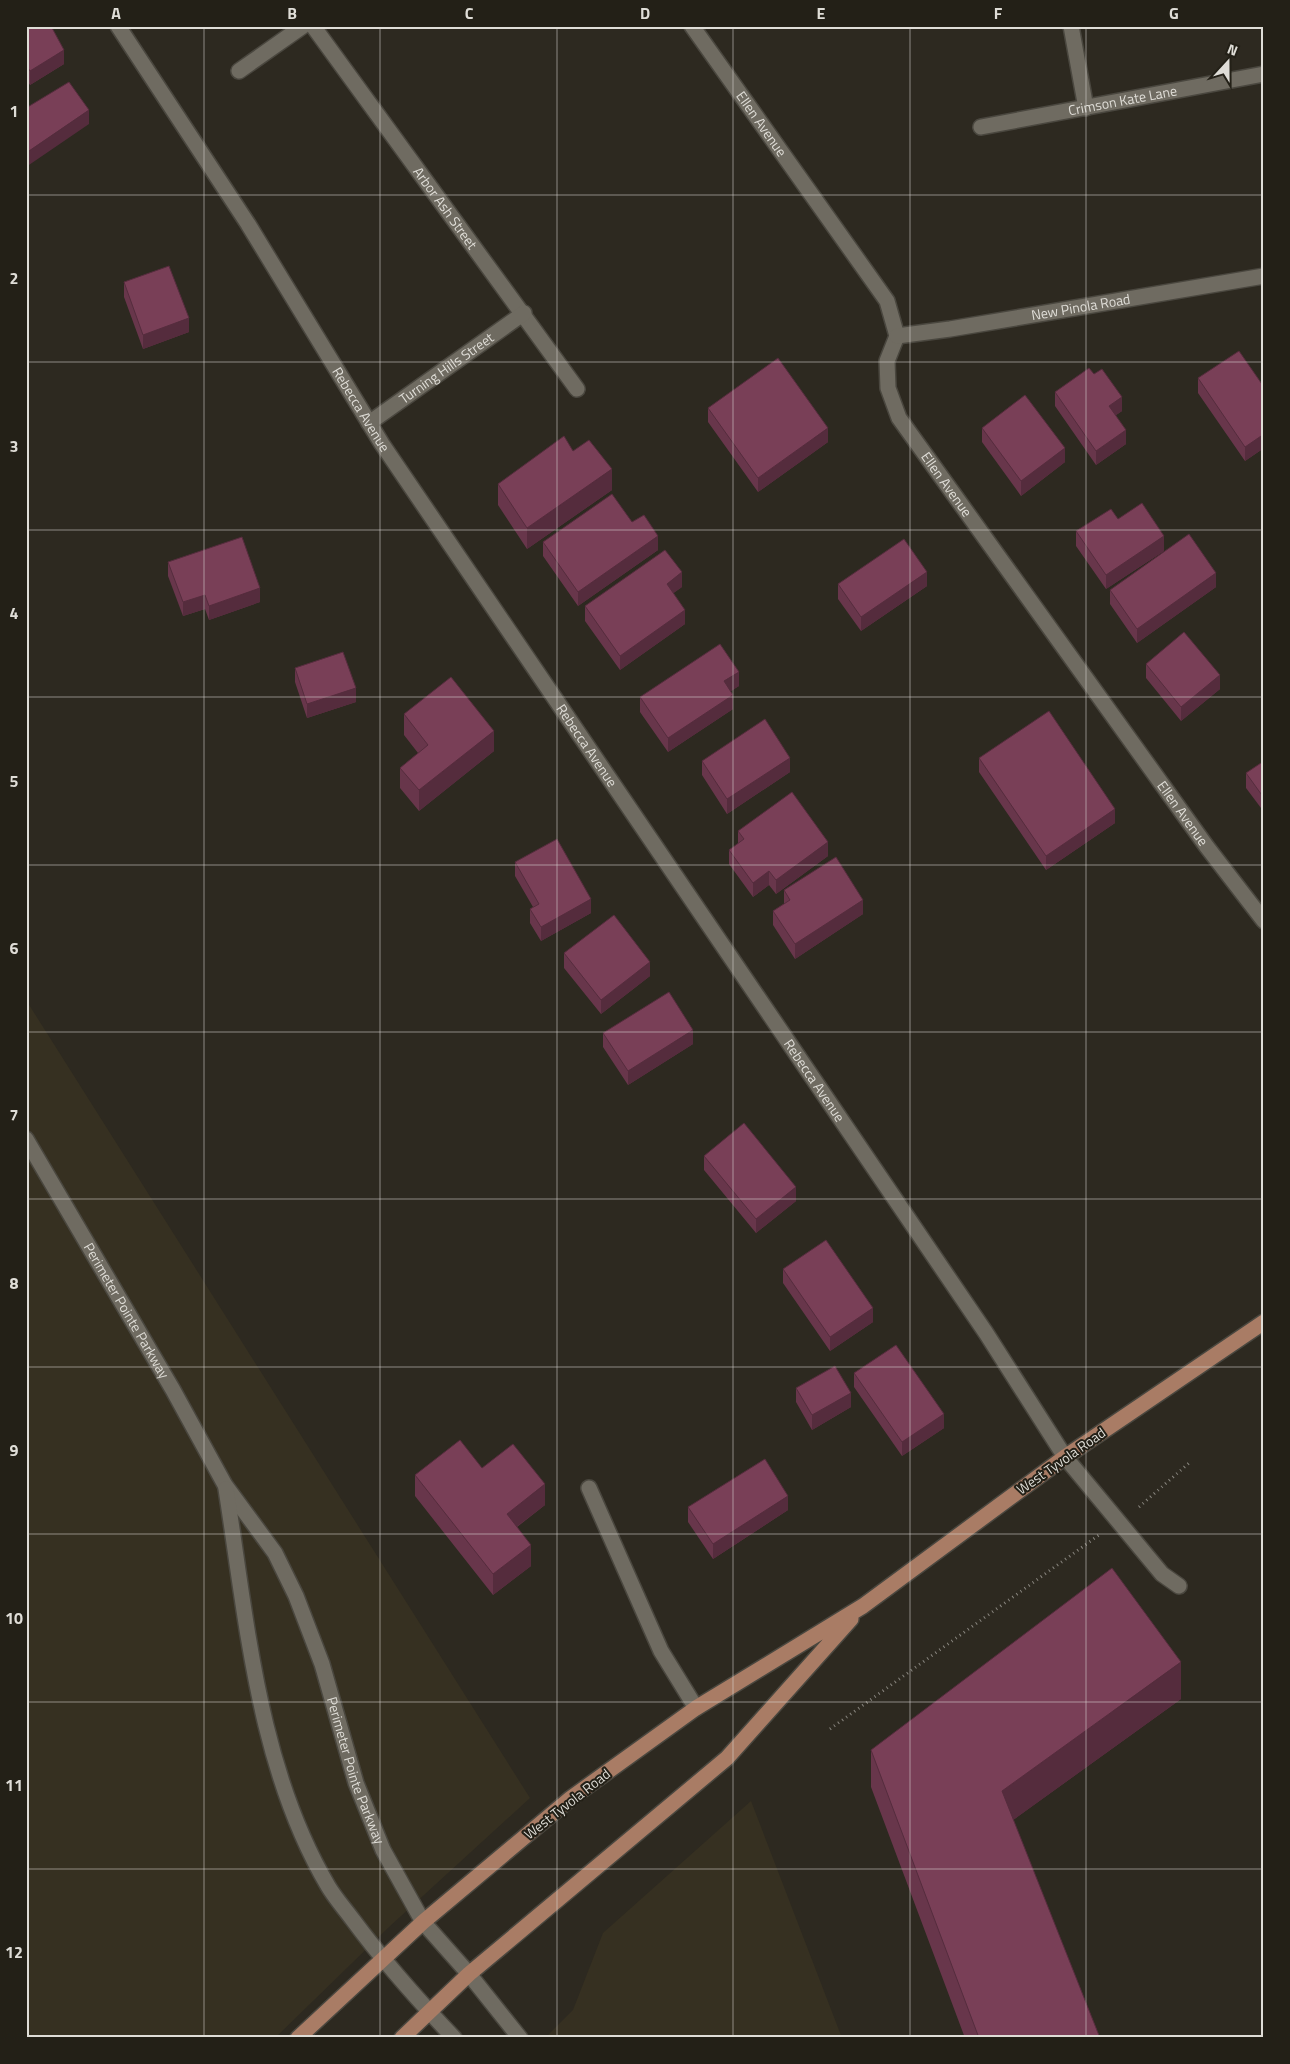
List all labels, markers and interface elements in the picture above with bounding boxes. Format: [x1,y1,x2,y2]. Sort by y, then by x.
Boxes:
text: A [111,1,121,25]
text: B [287,1,297,25]
text: C [465,1,474,25]
text: D [640,1,650,25]
text: E [817,1,826,25]
text: F [994,1,1003,25]
text: G [1169,1,1179,25]
north arrow [1202,38,1252,88]
text: N [1225,38,1241,61]
street label: Crimson Kate Lane [1066,80,1179,120]
street label: Ellen Avenue [731,87,792,161]
text: 1 [10,99,18,123]
street label: Arbor Ash Street [409,162,483,253]
text: 2 [10,266,18,290]
street label: New Pinola Road [1029,288,1132,325]
street label: Turning Hills Street [395,327,498,408]
street label: Rebecca Avenue [327,363,395,456]
text: 3 [10,434,18,458]
street label: Ellen Avenue [916,447,978,521]
text: 4 [10,601,19,625]
street label: Rebecca Avenue [552,700,623,791]
text: 5 [10,769,19,793]
street label: Ellen Avenue [1153,776,1214,850]
text: 6 [10,936,19,960]
street label: Rebecca Avenue [779,1035,851,1126]
text: 7 [10,1103,18,1127]
street label: Perimeter Pointe Parkway [79,1239,175,1383]
text: 8 [10,1271,19,1295]
street label: West Tyvola Road [1012,1422,1110,1499]
text: 9 [10,1438,19,1462]
text: 10 [5,1606,23,1630]
street label: Perimeter Pointe Parkway [322,1694,391,1847]
street label: West Tyvola Road [519,1763,614,1844]
text: 11 [5,1773,23,1797]
text: 12 [5,1940,23,1964]

